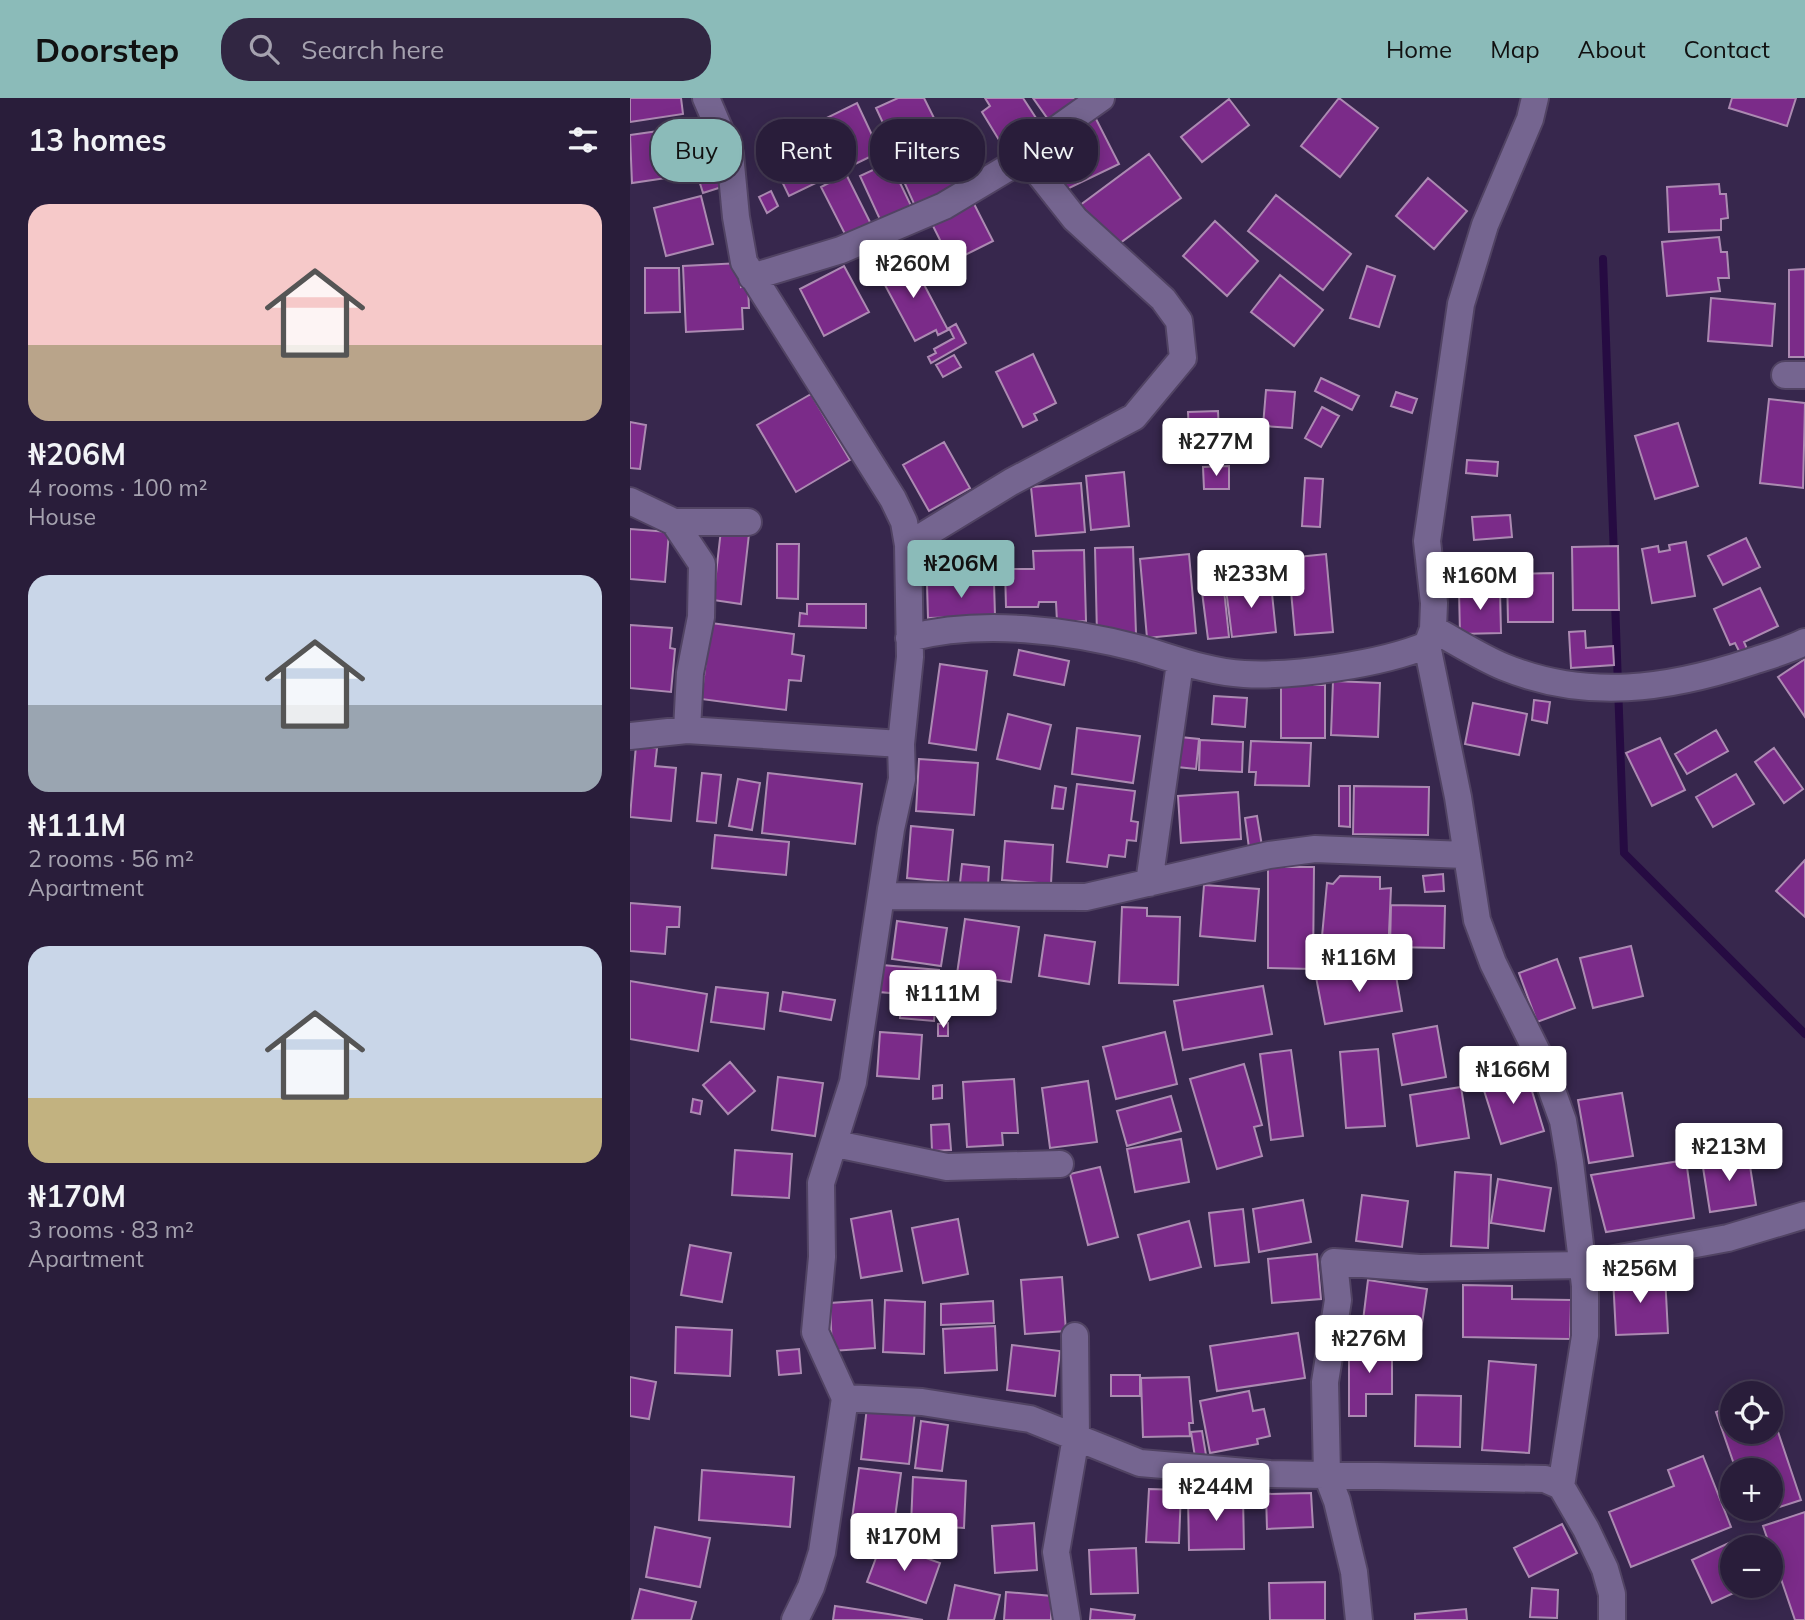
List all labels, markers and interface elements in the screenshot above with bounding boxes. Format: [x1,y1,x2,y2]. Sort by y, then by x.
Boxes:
search box [221,18,711,81]
text: Doorstep [35,29,179,70]
icon: search [245,30,283,68]
text: Search here [301,33,444,66]
text: Home [1386,34,1452,64]
text: Map [1490,34,1540,64]
text: About [1578,34,1646,64]
text: Contact [1684,34,1770,64]
chip: Buy [651,119,742,182]
chip: Rent [756,119,856,182]
chip: Filters [870,119,985,182]
chip: New [999,119,1098,182]
text: 13 homes [28,121,167,159]
icon: filters [564,121,602,159]
pin: ₦260M [864,240,962,300]
text: ₦260M [875,248,951,277]
icon: home [252,250,378,376]
pin: ₦277M [1167,418,1265,478]
text: ₦277M [1178,426,1254,455]
text: ₦206M [28,435,126,473]
text: 4 rooms · 100 m² [28,473,208,502]
text: House [28,502,96,531]
pin: ₦206M [912,540,1010,600]
text: ₦206M [923,548,999,577]
pin: ₦233M [1202,550,1300,610]
pin: ₦160M [1431,552,1529,612]
text: ₦233M [1213,558,1289,587]
text: ₦160M [1442,560,1518,589]
icon: home [252,621,378,747]
text: ₦111M [28,806,126,844]
text: 2 rooms · 56 m² [28,844,194,873]
text: Apartment [28,873,144,902]
pin: ₦116M [1310,934,1408,994]
text: ₦116M [1321,942,1397,971]
pin: ₦111M [894,970,992,1030]
text: ₦111M [905,978,981,1007]
icon: home [252,992,378,1118]
pin: ₦166M [1464,1046,1562,1106]
text: ₦166M [1475,1054,1551,1083]
pin: ₦213M [1680,1124,1778,1183]
text: ₦213M [1691,1131,1767,1160]
text: ₦170M [28,1177,126,1215]
text: 3 rooms · 83 m² [28,1215,194,1244]
text: Apartment [28,1244,144,1273]
pin: ₦256M [1591,1246,1689,1305]
text: ₦256M [1602,1253,1678,1282]
pin: ₦276M [1320,1316,1418,1375]
text: ₦276M [1331,1323,1407,1352]
map controls [1720,1381,1783,1598]
button: locate [1720,1381,1783,1444]
button: + [1720,1458,1783,1521]
pin: ₦244M [1167,1464,1265,1523]
text: ₦244M [1178,1471,1254,1500]
pin: ₦170M [855,1514,953,1573]
text: ₦170M [866,1521,942,1550]
button: − [1720,1535,1783,1598]

